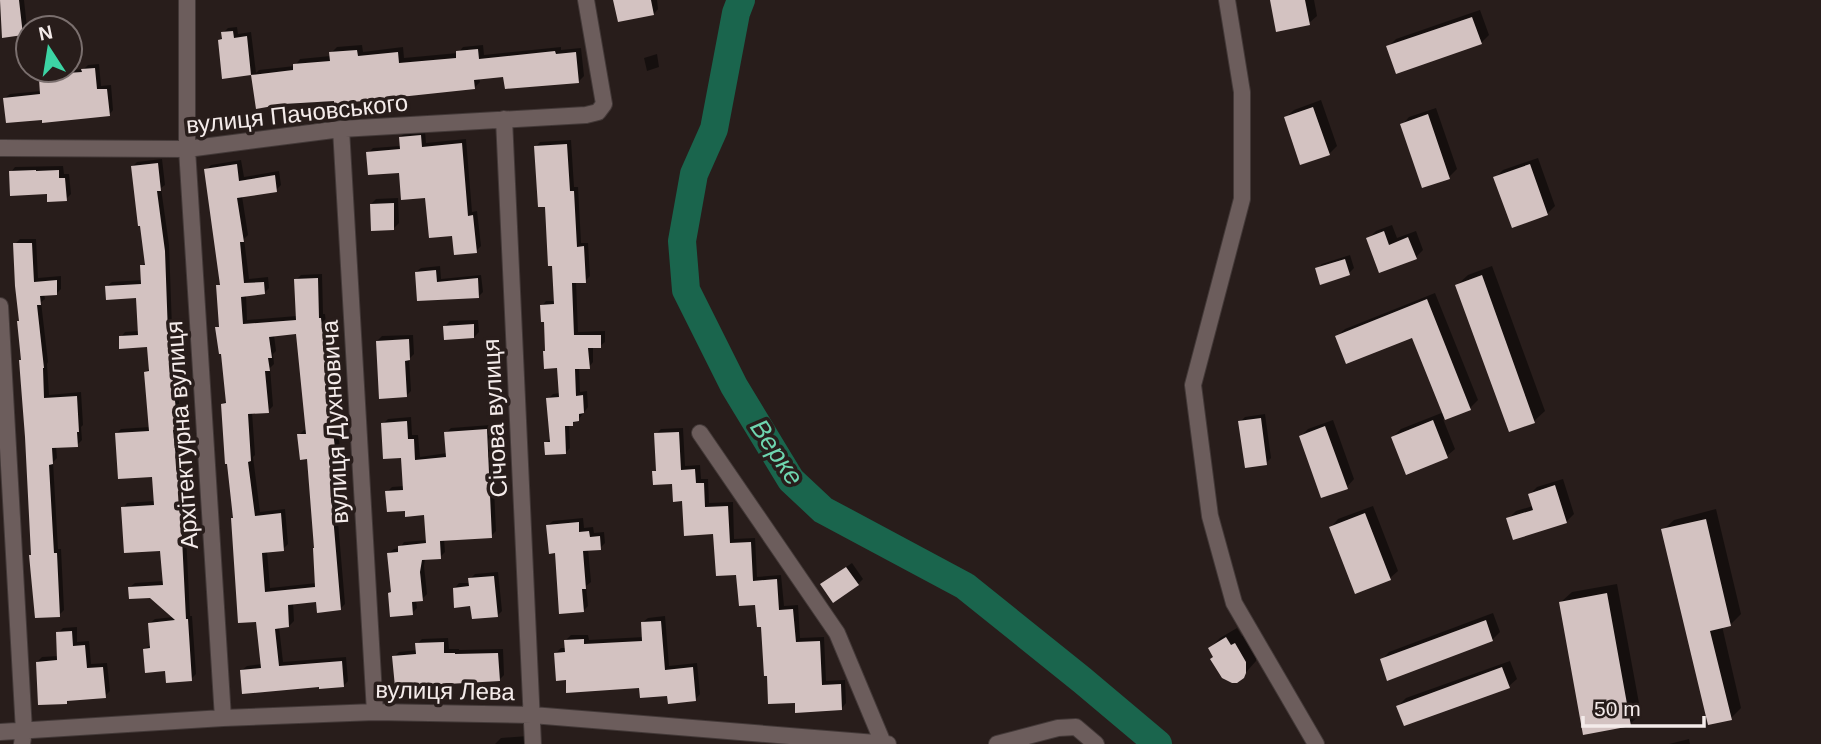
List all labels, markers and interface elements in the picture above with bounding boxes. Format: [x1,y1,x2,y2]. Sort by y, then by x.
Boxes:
north arrow [14,14,84,84]
text: N [37,21,54,45]
street label: вулиця Пачовського [185,88,409,139]
street label: вулиця Духновича [316,319,353,525]
street label: Архітектурна вулиця [160,320,203,550]
street label: Січова вулиця [477,338,512,498]
water label: Верке [744,413,810,491]
street label: вулиця Лева [375,676,516,705]
scale bar [1583,684,1704,728]
text: 50 m [1594,697,1641,720]

